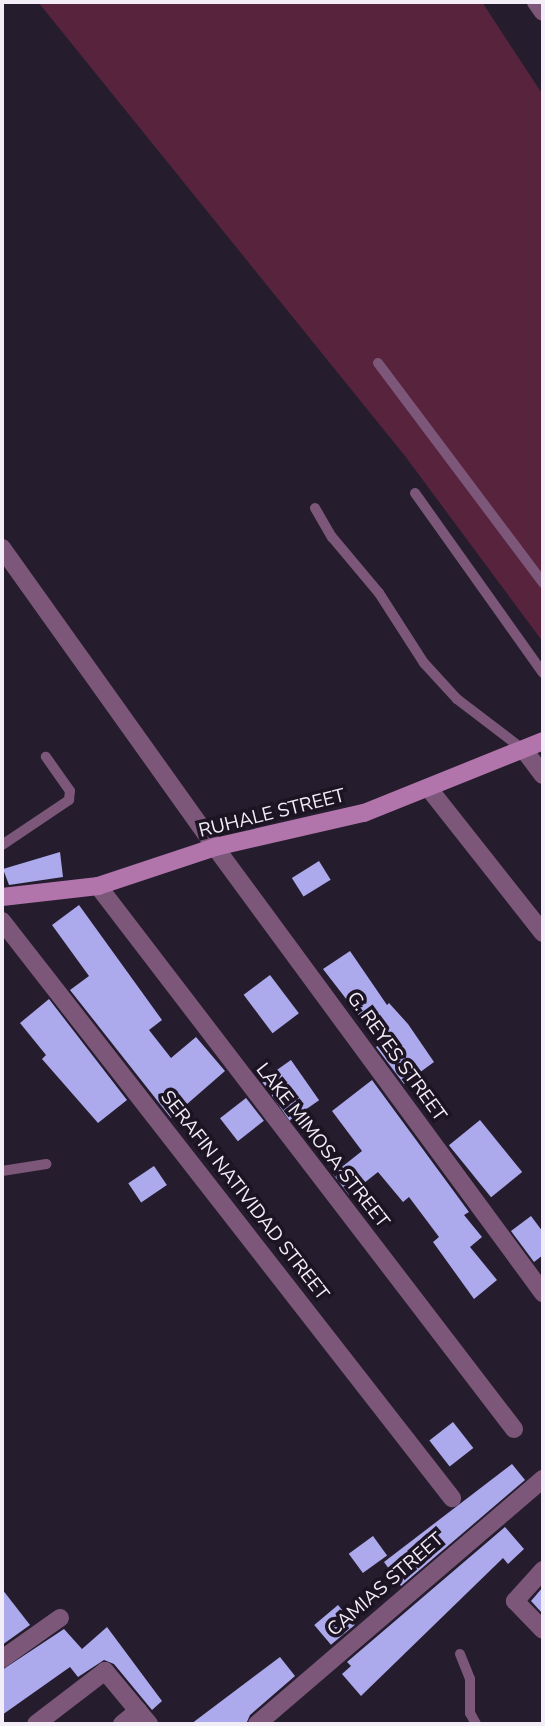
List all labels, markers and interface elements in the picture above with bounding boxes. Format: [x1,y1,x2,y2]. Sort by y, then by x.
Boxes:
street label: RUHALE STREET [196,785,348,843]
street label: G. REYES STREET [341,988,451,1126]
street label: LAKE MIMOSA STREET [251,1059,393,1233]
street label: SERAFIN NATIVIDAD STREET [155,1087,333,1305]
street label: CAMIAS STREET [323,1528,449,1642]

